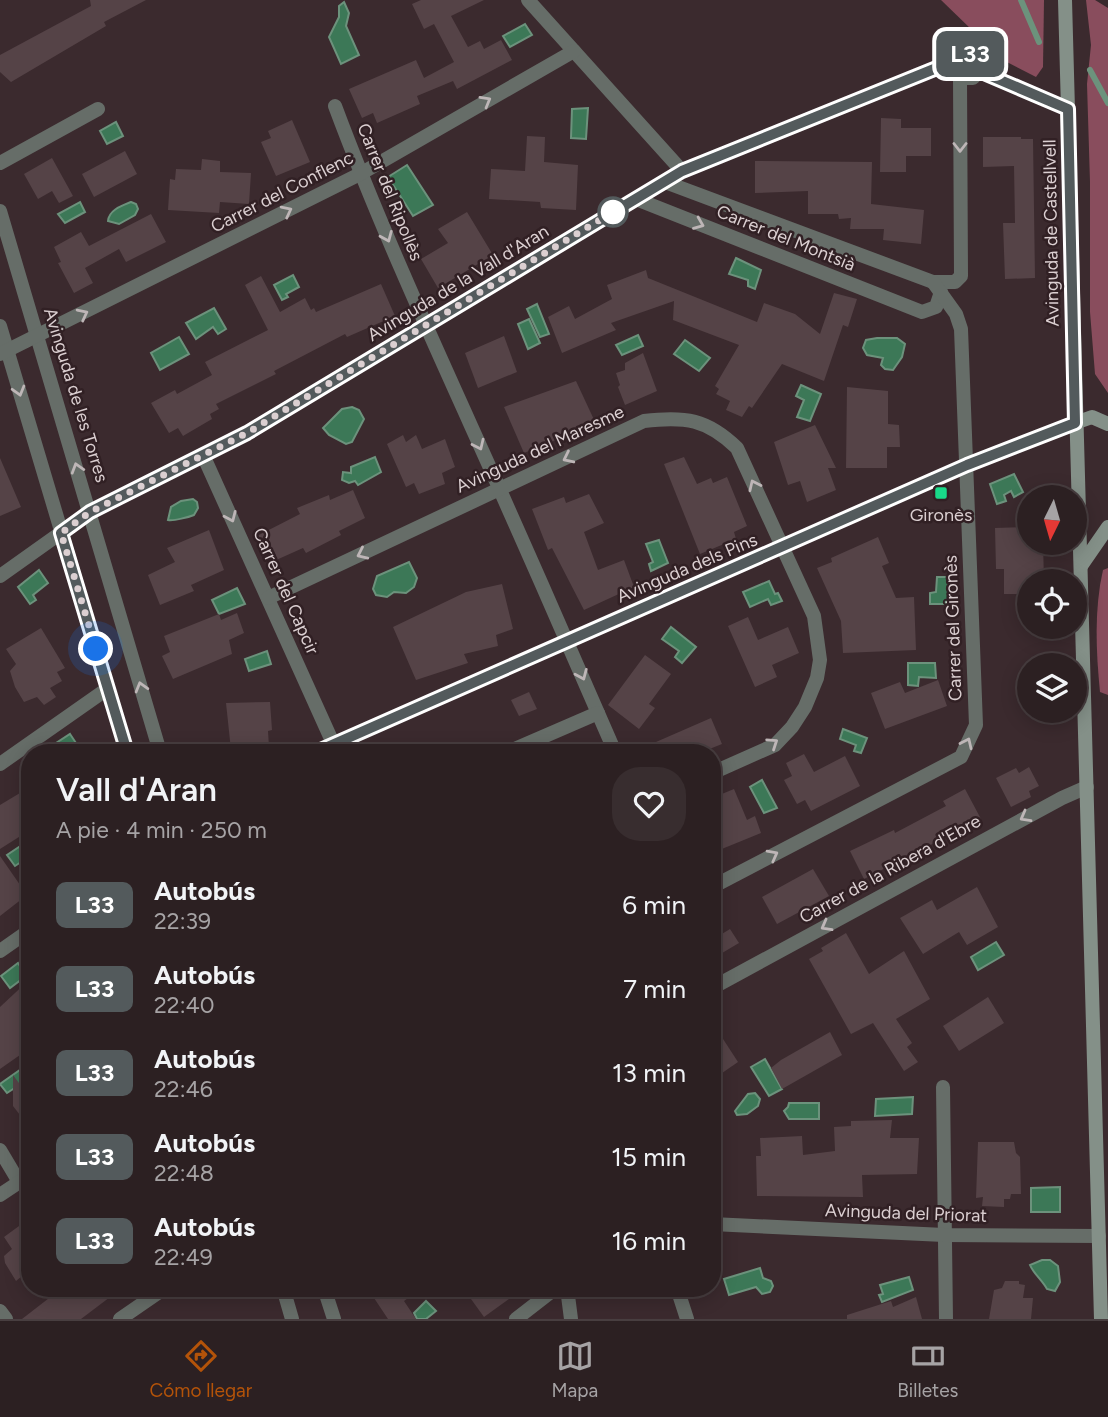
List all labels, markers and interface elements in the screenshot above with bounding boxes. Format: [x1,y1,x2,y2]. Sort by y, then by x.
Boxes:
line badge: L33 [930,31,1010,77]
text: L33 [950,39,990,68]
one-way arrow [478,97,491,110]
street label: Carrer del Ripollès [352,120,428,264]
street label: Avinguda de Castellvell [1038,139,1064,327]
one-way arrow [952,142,968,152]
street label: Carrer del Conflenc [207,146,357,237]
unlabelled marker [598,197,628,227]
street label: Carrer del Montsià [713,200,859,276]
one-way arrow [280,206,292,220]
one-way arrow [693,215,705,229]
street label: Avinguda de la Vall d'Aran [363,220,553,346]
one-way arrow [379,230,393,242]
street label: Avinguda de les Torres [39,305,113,485]
one-way arrow [76,308,89,322]
one-way arrow [11,385,26,397]
street label: Avinguda del Maresme [452,400,628,498]
one-way arrow [471,438,485,450]
one-way arrow [563,449,575,463]
one-way arrow [71,463,86,475]
one-way arrow [748,480,762,492]
marker: Gironès [933,485,949,501]
north arrow [1017,485,1087,555]
map controls [1017,485,1087,723]
place label: Gironès [910,504,972,526]
one-way arrow [223,510,237,522]
street label: Carrer del Capcir [248,524,324,658]
street label: Avinguda dels Pins [613,528,761,608]
one-way arrow [357,546,369,560]
street label: Carrer del Gironès [939,555,967,701]
button: locate [1017,569,1087,639]
your location [78,631,113,666]
button: layers [1017,653,1087,723]
one-way arrow [574,668,588,680]
one-way arrow [135,681,149,693]
one-way arrow [959,738,973,750]
one-way arrow [765,739,778,751]
button: heart [612,767,686,841]
text: Vall d'Aran [56,770,217,809]
one-way arrow [1020,809,1033,823]
street label: Carrer de la Ribera d'Ebre [796,810,985,928]
text: A pie · 4 min · 250 m [56,816,267,844]
one-way arrow [766,850,778,863]
text: Autobús [154,875,255,907]
text: 6 min [622,889,686,921]
text: L33 [75,890,114,919]
text: 22:39 [154,907,211,935]
one-way arrow [820,918,833,931]
text: Autobús [154,959,255,991]
text: 7 min [623,973,686,1005]
text: L33 [75,974,114,1003]
text: 22:40 [154,991,215,1019]
text: Autobús [154,1043,255,1075]
text: 13 min [612,1057,686,1089]
text: L33 [75,1058,114,1087]
text: 22:46 [154,1075,213,1103]
text: Autobús [154,1127,255,1159]
text: 15 min [611,1141,686,1173]
text: L33 [75,1142,114,1171]
text: 22:48 [154,1159,214,1187]
street label: Avinguda del Priorat [825,1199,988,1227]
text: Autobús [154,1211,255,1243]
text: 16 min [611,1225,686,1257]
text: L33 [75,1226,114,1255]
text: 22:49 [154,1243,213,1271]
tab: Cómo llegar [150,1337,252,1402]
tab: Mapa [551,1337,598,1402]
tab: Billetes [897,1337,958,1402]

